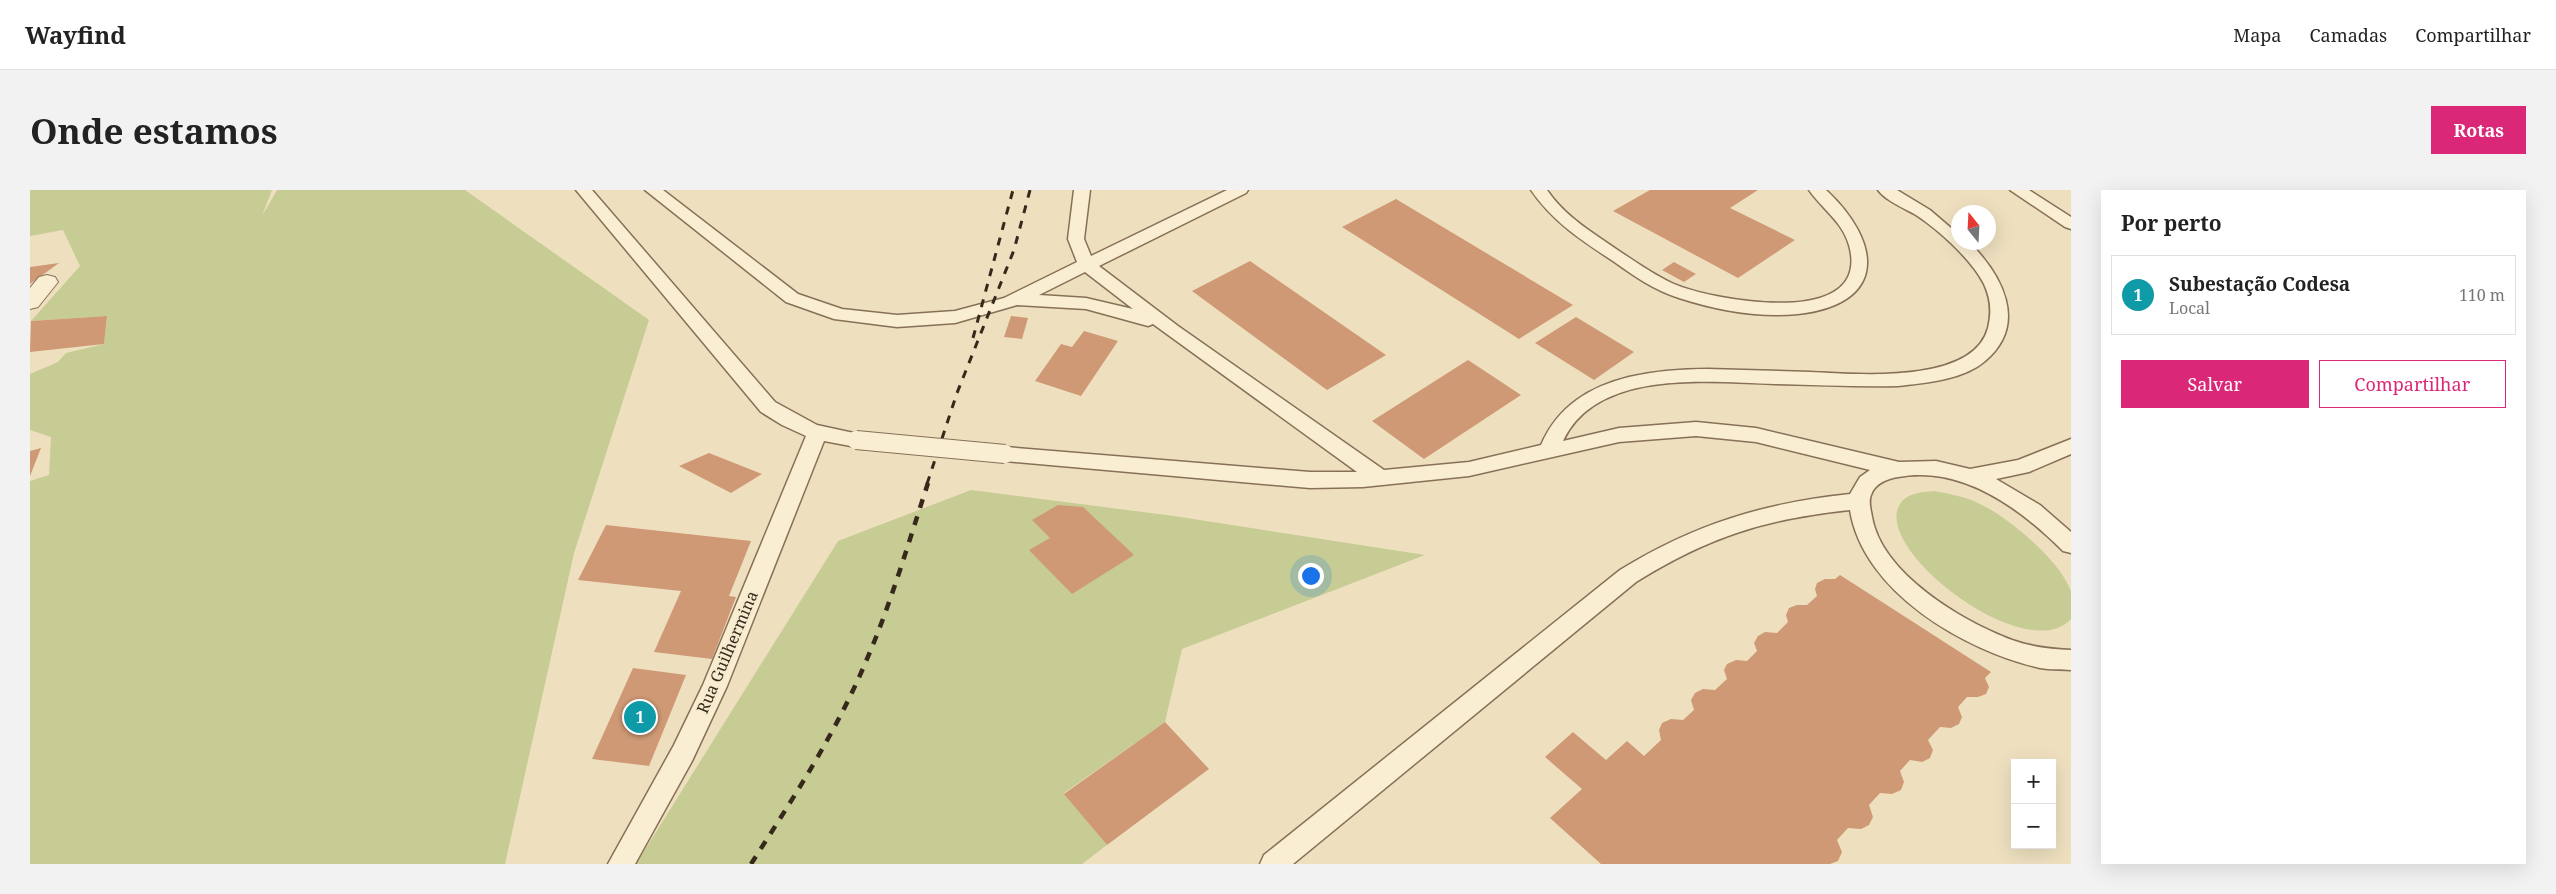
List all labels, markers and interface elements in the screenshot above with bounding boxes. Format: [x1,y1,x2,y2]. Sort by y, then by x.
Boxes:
text: Wayfind [25,18,126,51]
text: Mapa [2233,23,2282,47]
text: Camadas [2310,23,2387,47]
text: Compartilhar [2415,23,2531,47]
button: Rotas [2431,106,2526,154]
text: Onde estamos [30,107,278,154]
north arrow [1951,205,1996,250]
text: Por perto [2121,209,2222,237]
text: Subestação Codesa [2169,271,2350,297]
text: 1 [2133,284,2143,306]
text: 110 m [2459,284,2505,306]
text: Local [2169,297,2210,319]
button: Salvar [2121,360,2309,408]
button: Compartilhar [2319,360,2506,408]
your location [1298,563,1324,589]
street label: Rua Guilhermina [691,587,763,717]
pin: 1 [624,698,656,736]
map controls [2011,759,2056,849]
button: + [2011,759,2056,804]
button: − [2011,804,2056,849]

